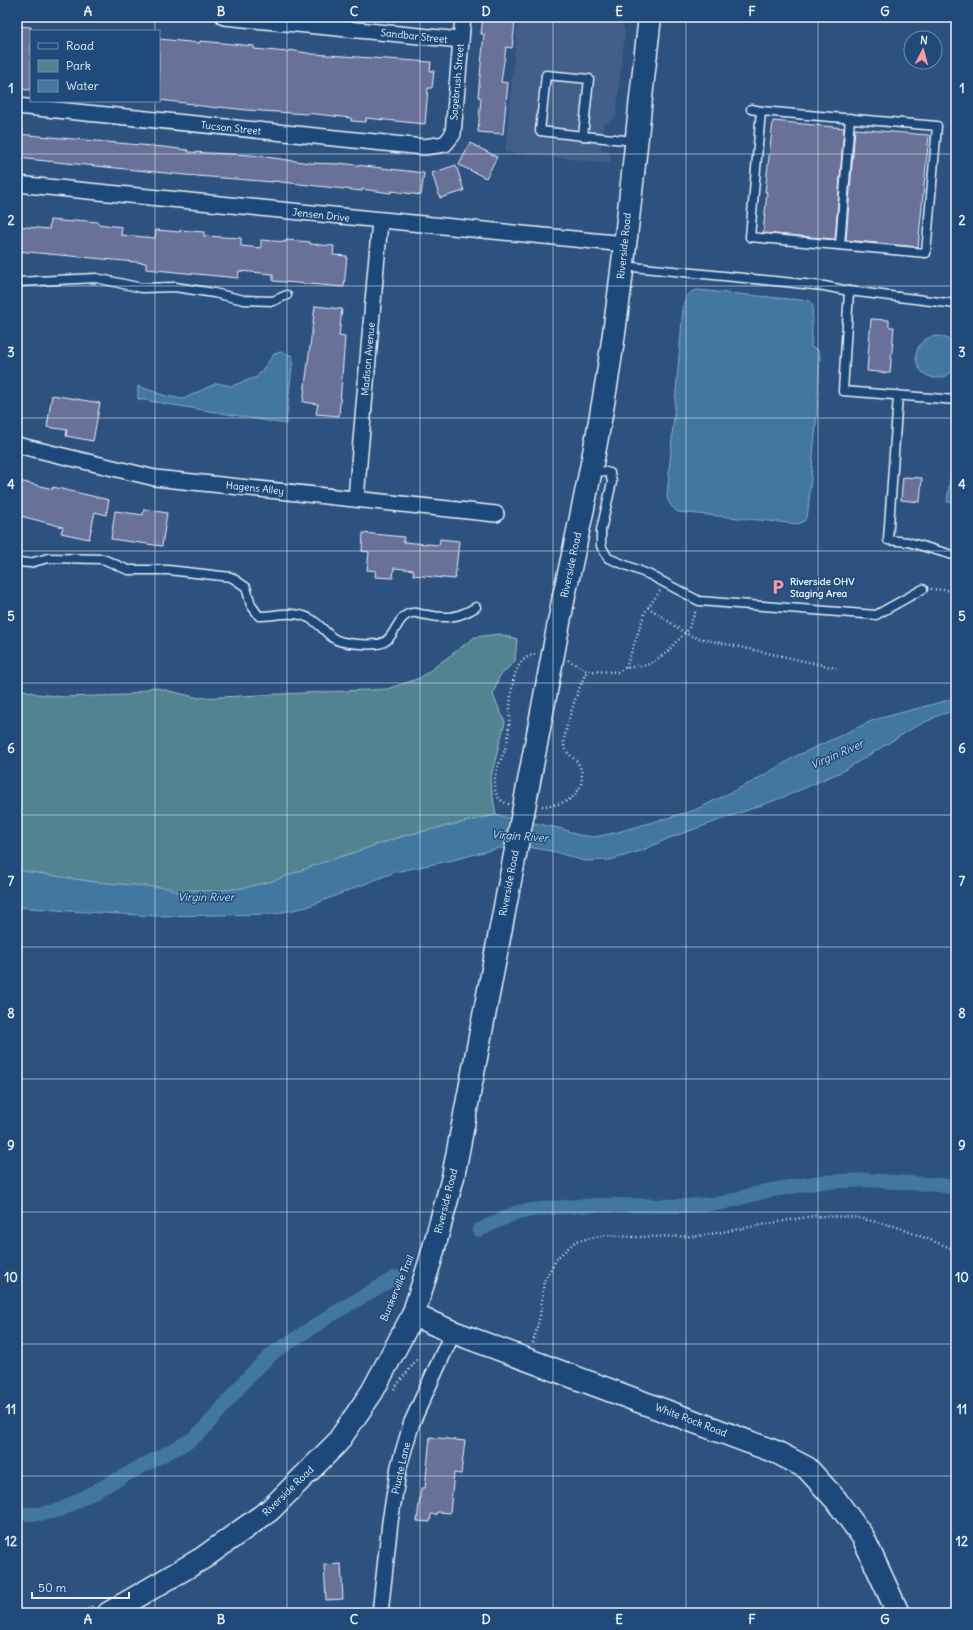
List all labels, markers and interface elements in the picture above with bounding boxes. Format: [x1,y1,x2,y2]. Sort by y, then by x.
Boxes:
text: A [84,3,93,20]
text: B [217,3,226,20]
text: C [350,3,359,20]
text: D [481,3,491,20]
text: E [615,3,623,20]
text: F [748,3,756,20]
text: G [880,3,890,20]
street label: Sandbar Street [380,26,449,46]
legend [30,30,160,102]
north arrow [903,30,943,70]
text: N [920,33,929,47]
text: Road [66,38,94,53]
street label: Sagebrush Street [447,42,467,121]
text: Park [66,58,91,73]
text: Water [66,78,99,93]
text: 1 [8,80,14,97]
text: 1 [959,80,965,97]
street label: Tucson Street [200,118,262,138]
street label: Jensen Drive [291,206,351,224]
text: 2 [7,212,15,229]
street label: Riverside Road [614,212,634,280]
text: 2 [958,212,966,229]
street label: Madison Avenue [358,322,378,396]
text: 3 [7,344,15,361]
text: 3 [958,344,966,361]
text: 4 [7,476,15,493]
text: 4 [958,476,966,493]
street label: Hagens Alley [225,478,285,498]
street label: Riverside Road [558,531,584,599]
place label: Riverside OHV Staging Area [790,575,855,600]
parking icon: Riverside OHV Staging Area [769,578,787,596]
text: 5 [7,608,15,625]
text: 5 [958,608,966,625]
water label: Virgin River [808,736,867,772]
text: 6 [7,740,15,757]
text: 6 [958,740,966,757]
water label: Virgin River [491,827,550,845]
street label: Riverside Road [496,849,522,917]
text: 7 [8,873,15,890]
text: 7 [959,873,966,890]
water label: Virgin River [178,890,236,904]
text: 8 [7,1005,15,1022]
text: 8 [958,1005,966,1022]
text: 9 [7,1137,15,1154]
text: 9 [958,1137,966,1154]
street label: Riverside Road [432,1167,460,1235]
street label: Bunkerville Trail [377,1253,417,1323]
text: 10 [4,1269,18,1286]
text: 10 [955,1269,969,1286]
street label: White Rock Road [653,1400,729,1440]
text: 11 [6,1401,16,1418]
text: 11 [957,1401,967,1418]
street label: Piuate Lane [389,1441,413,1495]
street label: Riverside Road [259,1463,317,1519]
text: 12 [5,1533,17,1550]
text: 12 [956,1533,968,1550]
scale bar [32,1574,129,1600]
text: 50 m [38,1580,67,1595]
text: A [84,1611,93,1628]
text: B [217,1611,226,1628]
text: C [350,1611,359,1628]
text: D [481,1611,491,1628]
text: E [615,1611,623,1628]
text: F [748,1611,756,1628]
text: G [880,1611,890,1628]

